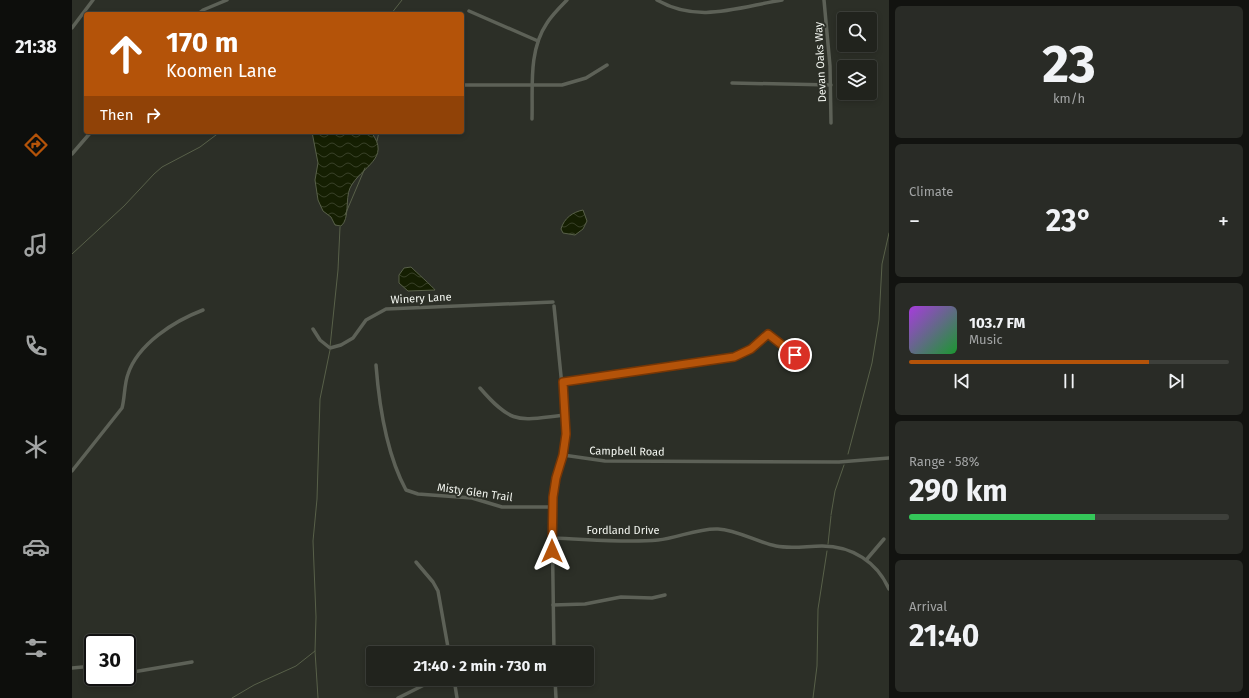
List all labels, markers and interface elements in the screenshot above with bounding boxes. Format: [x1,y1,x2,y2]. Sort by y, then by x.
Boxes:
map controls [837,12,877,100]
button: search [837,12,877,52]
street label: Devan Oaks Way [812,21,829,103]
text: 170 m [166,26,238,59]
icon: ahead [100,28,152,80]
text: 23 [1042,33,1096,96]
text: 21:38 [15,36,57,58]
text: Koomen Lane [166,60,277,82]
button: layers [837,60,877,100]
text: km/h [1053,91,1085,106]
icon: right [142,104,164,126]
text: Then [100,106,134,124]
icon: directions [22,131,50,159]
text: Climate [909,184,953,199]
text: 23° [1046,203,1092,239]
text: − [909,208,920,235]
text: + [1218,208,1229,235]
icon: music [22,231,50,259]
street label: Winery Lane [390,290,452,307]
text: 103.7 FM [969,314,1025,332]
icon: phone [22,332,50,360]
text: Music [969,332,1003,347]
pin [778,338,812,372]
icon: arrive [784,344,806,366]
icon: previous [951,370,973,392]
icon: pause [1058,370,1080,392]
icon: next [1165,370,1187,392]
icon: climate [22,433,50,461]
street label: Campbell Road [589,444,665,459]
text: Range · 58% [909,454,980,469]
text: 290 km [909,473,1008,509]
street label: Misty Glen Trail [436,481,513,504]
street label: Fordland Drive [587,524,659,537]
position arrow [531,530,573,572]
icon: car [22,533,50,561]
text: Arrival [909,599,947,614]
text: 21:40 [909,618,979,654]
icon: filters [22,634,50,662]
speed limit sign: 30 [84,634,136,686]
text: 21:40 · 2 min · 730 m [413,657,547,675]

